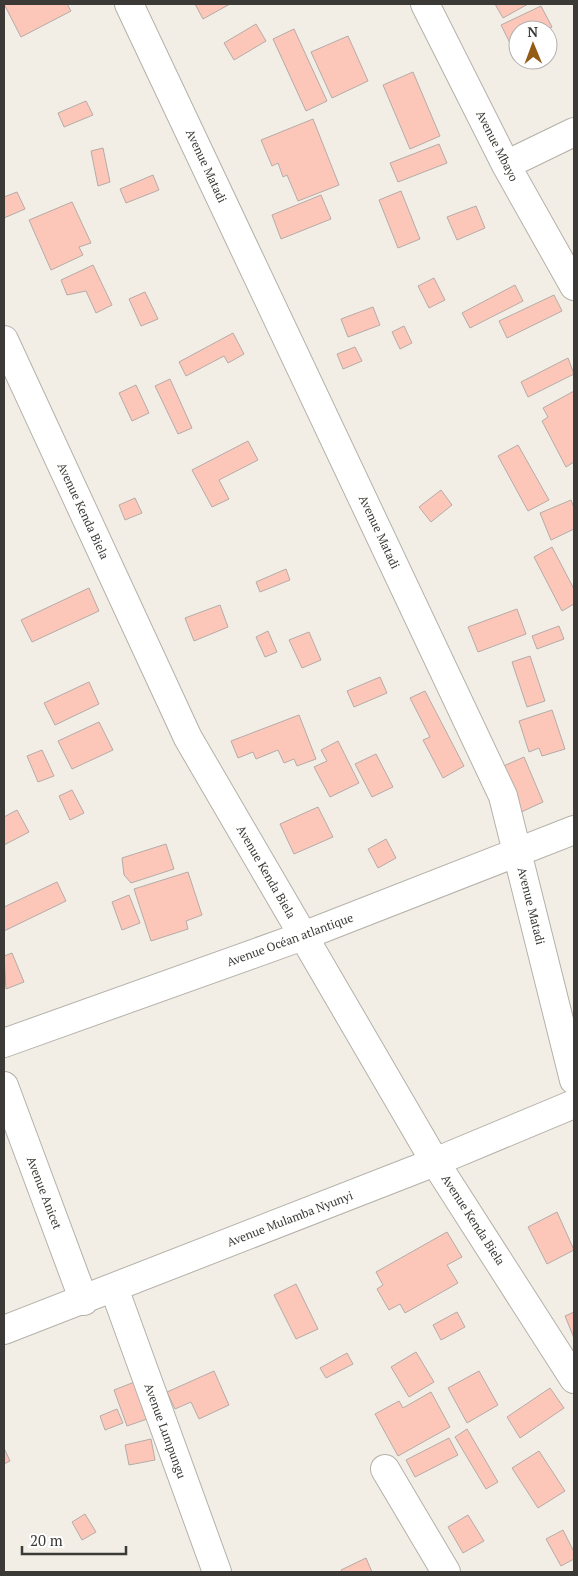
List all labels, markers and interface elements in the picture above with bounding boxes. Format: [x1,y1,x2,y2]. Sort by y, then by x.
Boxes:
north arrow [508,20,558,70]
text: N [527,22,539,41]
street label: Avenue Mbayo [473,108,522,184]
street label: Avenue Matadi [183,127,230,205]
street label: Avenue Kenda Biela [54,460,112,561]
street label: Avenue Matadi [356,493,403,571]
street label: Avenue Kenda Biela [234,823,299,921]
street label: Avenue Matadi [515,866,548,947]
street label: Avenue Océan atlantique [225,910,355,969]
street label: Avenue Anicet [24,1154,65,1232]
street label: Avenue Kenda Biela [439,1172,508,1268]
street label: Avenue Mulamba Nyunyi [225,1187,355,1249]
street label: Avenue Lumpungu [141,1381,190,1481]
scale bar [22,1524,126,1556]
text: 20 m [30,1530,63,1550]

